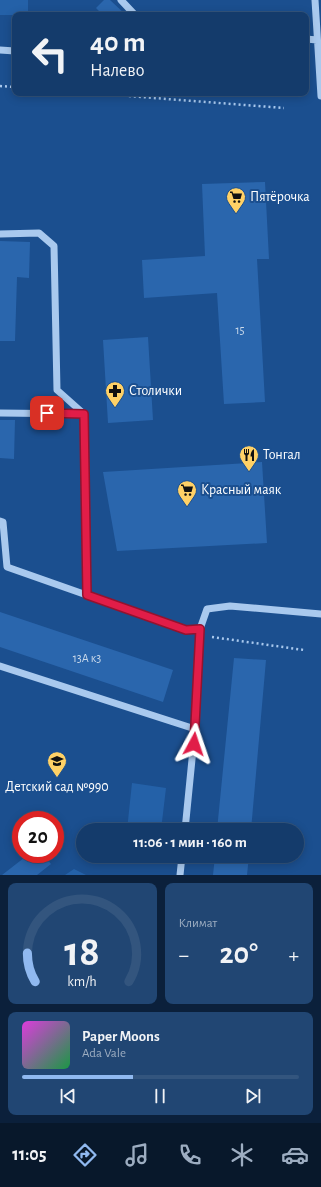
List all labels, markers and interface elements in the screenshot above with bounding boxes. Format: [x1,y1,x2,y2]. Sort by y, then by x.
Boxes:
icon: left [24,28,76,80]
text: 40 m [90,29,146,57]
text: Налево [90,62,144,80]
supermarket icon: Пятёрочка [225,186,247,214]
place label: Пятёрочка [250,190,310,204]
house number: 15 [235,324,245,336]
pharmacy icon: Столички [104,380,126,408]
place label: Столички [129,384,182,398]
pin [30,396,64,430]
icon: arrive [36,402,58,424]
restaurant icon: Тонгал [238,444,260,472]
place label: Тонгал [263,448,300,462]
supermarket icon: Красный маяк [176,479,198,507]
place label: Красный маяк [201,483,282,497]
house number: 13А к3 [73,652,101,664]
position arrow [173,723,215,765]
school or university icon: Детский сад №990 [46,750,68,778]
place label: Детский сад №990 [5,780,109,794]
speed limit sign: 20 [12,811,64,863]
text: 11:06 · 1 мин · 160 m [133,835,247,850]
text: Климат [179,917,217,930]
text: 18 [65,931,100,972]
text: 20° [219,939,258,969]
text: − [179,944,189,966]
text: + [288,944,299,966]
text: km/h [68,974,97,988]
text: Paper Moons [82,1029,160,1044]
text: Ada Vale [82,1047,126,1060]
icon: previous [57,1085,79,1107]
icon: pause [149,1085,171,1107]
icon: next [242,1085,264,1107]
icon: directions [71,1141,99,1169]
icon: music [123,1141,151,1169]
icon: phone [176,1141,204,1169]
icon: climate [228,1141,256,1169]
icon: car [281,1141,309,1169]
text: 11:05 [12,1146,46,1164]

